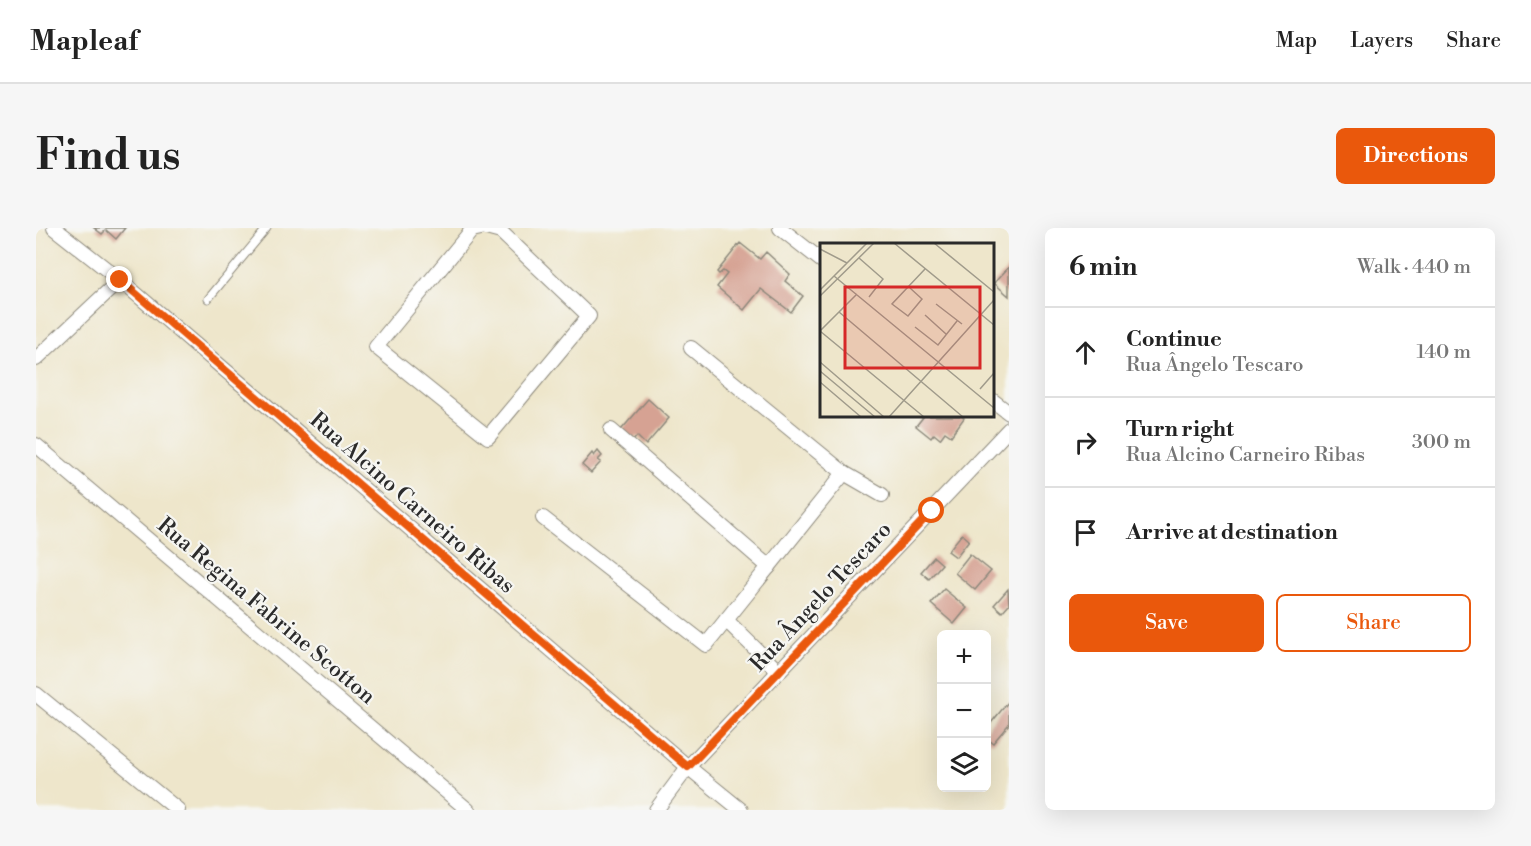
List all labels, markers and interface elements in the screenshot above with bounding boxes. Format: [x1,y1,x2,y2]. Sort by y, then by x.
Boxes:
text: Mapleaf [30,24,138,59]
text: Map [1276,28,1317,54]
text: Layers [1350,28,1413,54]
text: Share [1446,28,1501,54]
button: Directions [1336,128,1495,184]
text: Find us [36,130,180,183]
inset map [820,243,994,417]
text: 6 min [1069,251,1137,283]
text: Walk · 440 m [1357,255,1471,280]
route end [106,266,132,292]
text: Continue [1126,326,1222,353]
icon: ahead [1069,336,1102,369]
text: 140 m [1416,340,1471,365]
text: Rua Ângelo Tescaro [1126,353,1304,378]
street label: Rua Alcino Carneiro Ribas [304,407,520,599]
text: Turn right [1126,416,1234,443]
icon: right [1069,426,1102,459]
text: 300 m [1412,430,1471,455]
text: Rua Alcino Carneiro Ribas [1126,443,1365,468]
route start [918,497,944,523]
street label: Rua Regina Fabrine Scotton [151,512,381,710]
street label: Rua Ângelo Tescaro [744,516,897,678]
icon: arrive [1069,516,1102,549]
text: Arrive at destination [1126,519,1338,546]
button: Save [1069,594,1264,652]
button: Share [1276,594,1471,652]
map controls [937,630,991,792]
button: + [937,630,991,684]
button: − [937,684,991,738]
button: layers [937,738,991,792]

